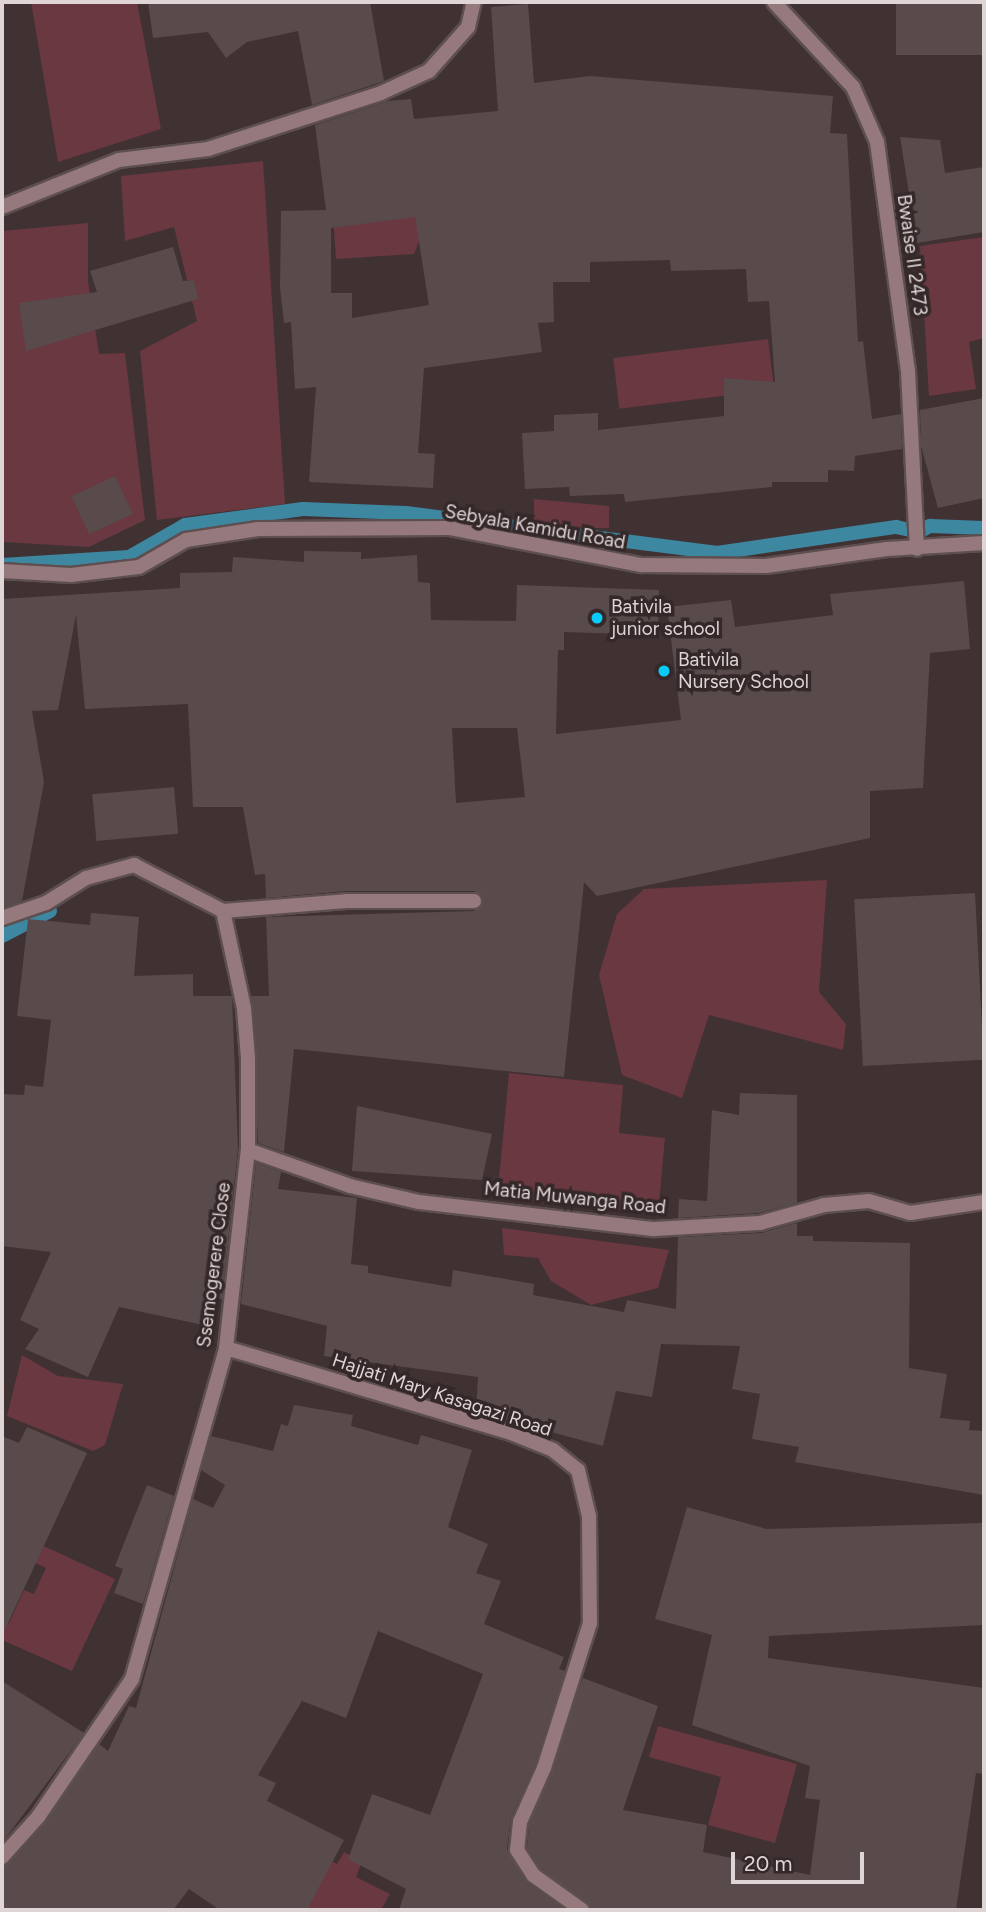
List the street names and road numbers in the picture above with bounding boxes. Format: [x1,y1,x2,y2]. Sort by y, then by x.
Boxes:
street label: Bwaise II 2473 [892,193,932,317]
street label: Sebyala Kamidu Road [443,500,627,554]
street label: Matia Muwanga Road [483,1177,667,1219]
street label: Ssemogerere Close [193,1181,235,1349]
street label: Hajjati Mary Kasagazi Road [329,1349,555,1441]

